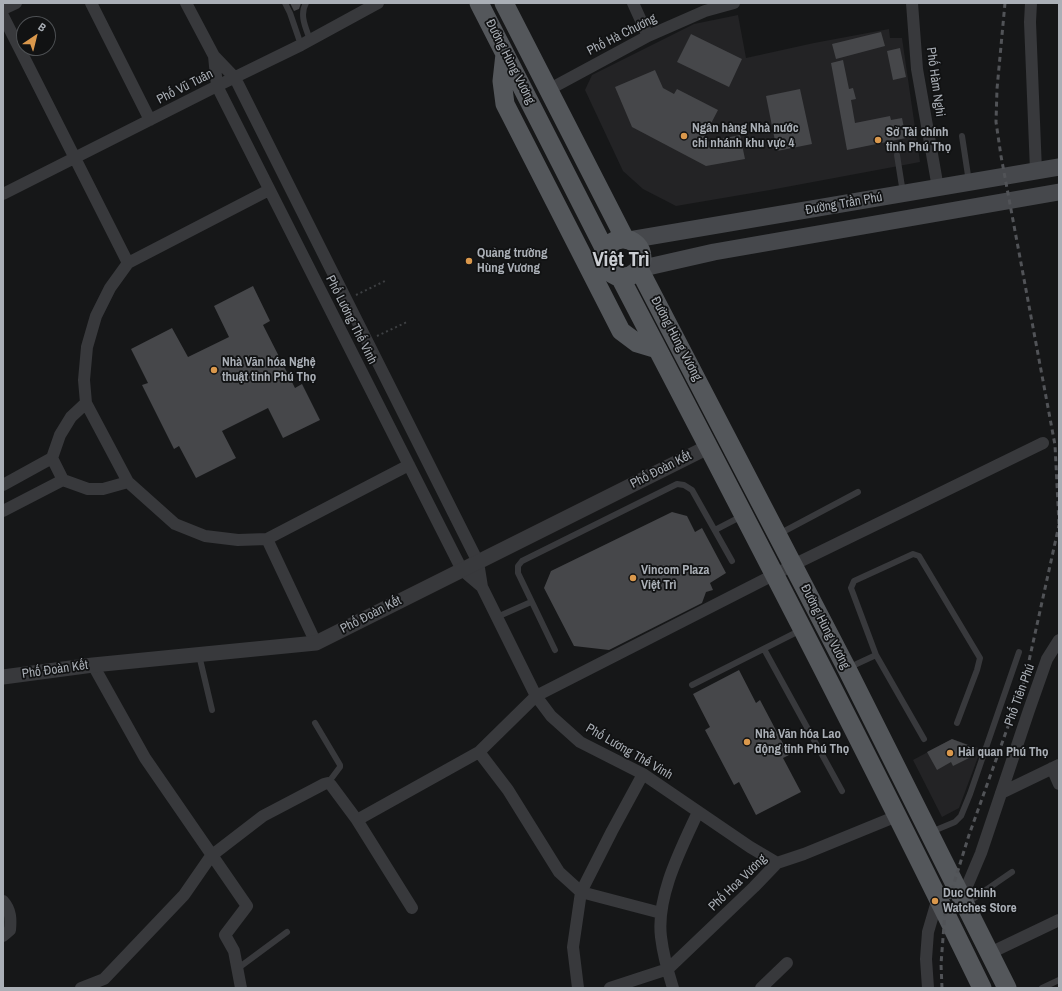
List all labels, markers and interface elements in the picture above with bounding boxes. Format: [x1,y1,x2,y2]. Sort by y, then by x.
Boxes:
street label: Phố Hà Chương [585,11,659,59]
north arrow [16,16,56,56]
street label: Đường Hùng Vương [482,17,538,107]
text: B [36,19,49,35]
street label: Phố Hàm Nghi [922,46,948,118]
street label: Phố Vũ Tuân [154,66,216,108]
place label: Ngân hàng Nhà nước chi nhánh khu vực 4 [692,121,799,152]
place label: Sở Tài chính tỉnh Phú Thọ [886,125,951,156]
marker: Ngân hàng Nhà nước chi nhánh khu vực 4 [679,131,689,141]
marker: Sở Tài chính tỉnh Phú Thọ [873,135,883,145]
street label: Đường Trần Phú [804,190,884,218]
place label: Quảng trường Hùng Vương [477,246,547,277]
district label: Việt Trì [592,247,650,273]
marker: Quảng trường Hùng Vương [464,256,474,266]
street label: Phố Lương Thế Vinh [322,273,380,367]
street label: Đường Hùng Vương [647,294,705,384]
place label: Nhà Văn hóa Nghệ thuật tỉnh Phú Thọ [222,355,316,386]
marker: Nhà Văn hóa Nghệ thuật tỉnh Phú Thọ [209,365,219,375]
street label: Phố Đoàn Kết [628,448,694,492]
place label: Vincom Plaza Việt Trì [641,563,710,594]
marker: Vincom Plaza Việt Trì [628,573,638,583]
street label: Đường Hùng Vương [797,582,853,672]
street label: Phố Đoàn Kết [338,593,404,637]
street label: Phố Đoàn Kết [21,658,89,682]
street label: Phố Tiên Phú [1002,662,1038,728]
street label: Phố Lương Thế Vinh [583,721,675,783]
place label: Nhà Văn hóa Lao động tỉnh Phú Thọ [755,727,849,758]
marker: Nhà Văn hóa Lao động tỉnh Phú Thọ [742,737,752,747]
place label: Hải quan Phú Thọ [958,745,1049,761]
marker: Hải quan Phú Thọ [945,748,955,758]
street label: Phố Hoa Vương [706,851,770,915]
place label: Duc Chinh Watches Store [943,886,1017,917]
marker: Duc Chinh Watches Store [930,896,940,906]

